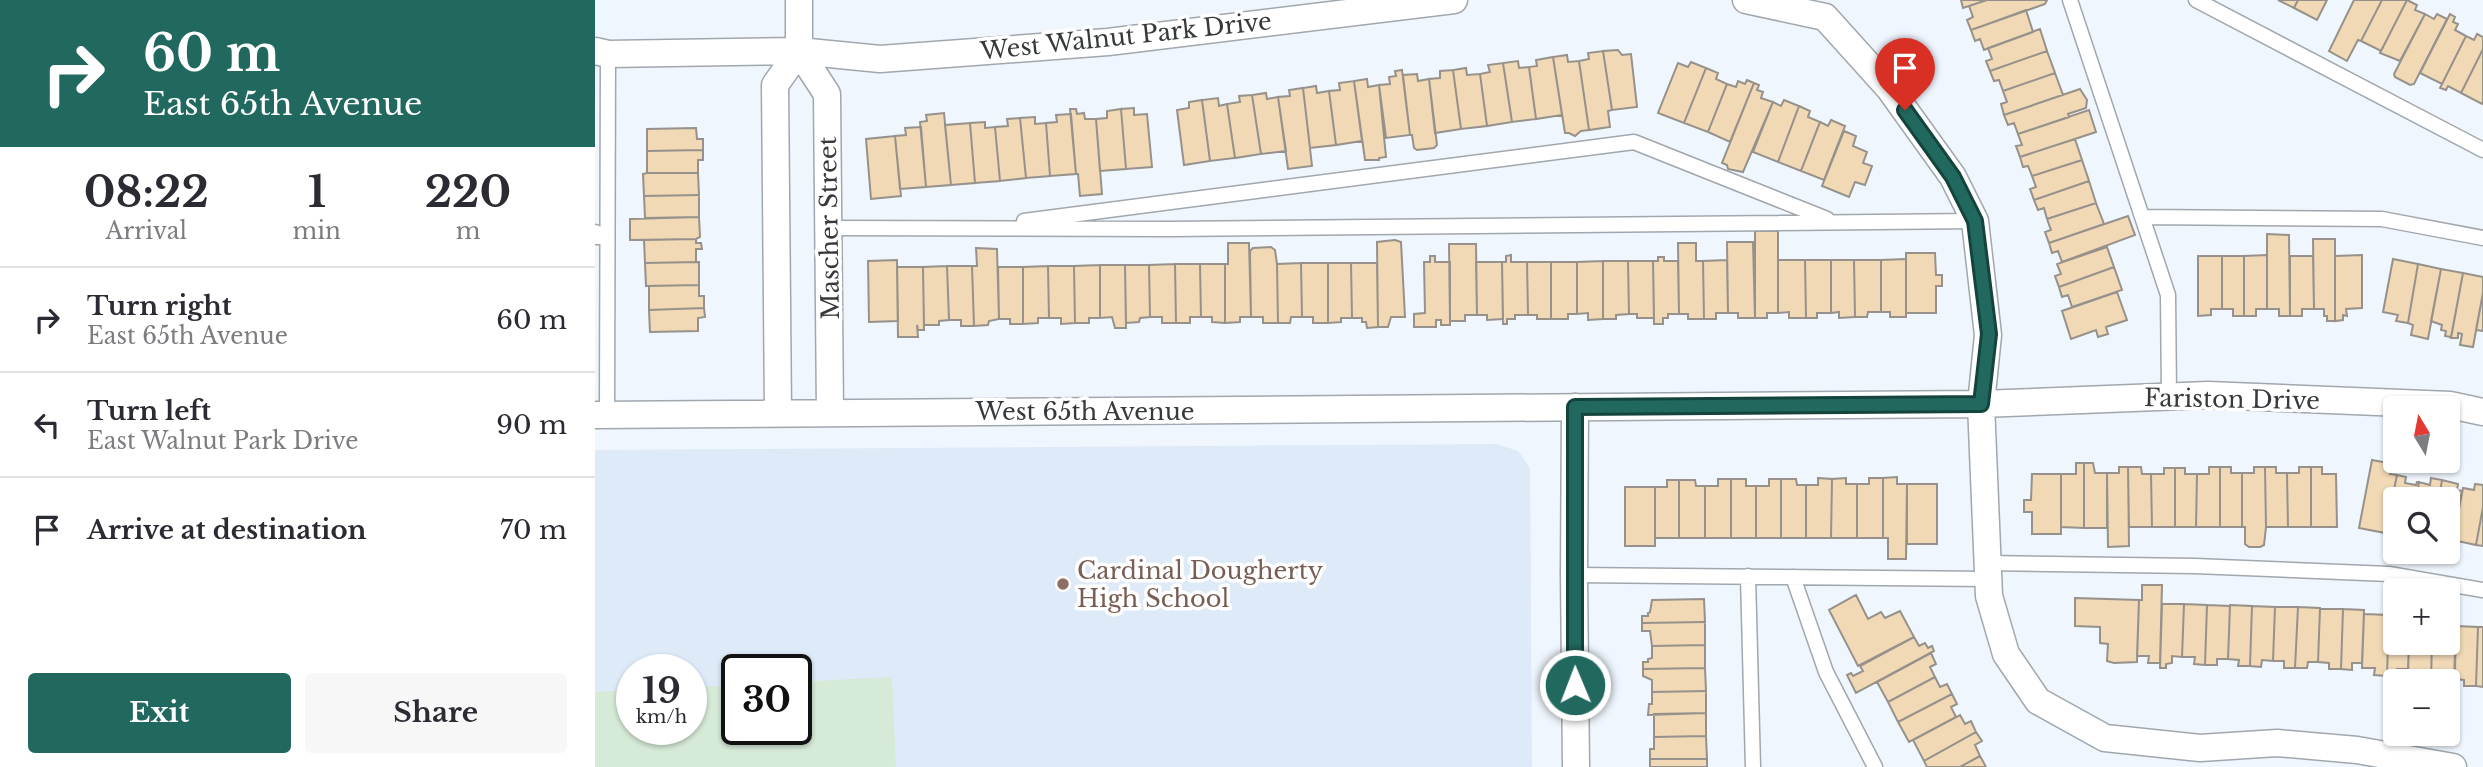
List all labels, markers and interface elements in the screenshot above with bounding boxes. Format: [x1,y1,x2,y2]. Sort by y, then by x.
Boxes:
street label: West Walnut Park Drive [978,6,1273,66]
text: 60 m [143,23,280,84]
icon: right [28,28,119,119]
pin [1875,38,1935,110]
icon: arrive [1886,49,1924,87]
text: East 65th Avenue [143,84,422,124]
street label: Mascher Street [813,136,845,320]
text: 08:22 [84,166,209,218]
text: 1 [308,166,326,218]
text: 220 [425,166,511,218]
text: Arrival [106,217,187,245]
text: min [293,217,341,245]
text: m [456,217,480,245]
text: Turn right [87,290,232,322]
icon: right [28,301,66,339]
text: 60 m [496,304,567,336]
text: East 65th Avenue [87,322,288,350]
street label: Fariston Drive [2144,383,2320,415]
text: Turn left [87,395,211,427]
north arrow [2383,396,2461,472]
map controls [2383,396,2460,746]
street label: West 65th Avenue [975,397,1194,426]
icon: left [28,406,66,444]
text: 90 m [496,409,567,441]
text: East Walnut Park Drive [87,427,358,455]
button: search [2383,487,2460,564]
icon: arrive [28,511,66,549]
text: Arrive at destination [87,514,367,546]
text: 70 m [500,514,567,546]
place label: Cardinal Dougherty High School [1077,556,1324,613]
marker: Cardinal Dougherty High School [1055,576,1071,592]
button: + [2383,578,2460,655]
position arrow [1538,648,1612,722]
speed limit sign: 30 [721,654,812,745]
text: 19 [642,669,681,712]
button: − [2383,669,2460,746]
button: Exit [28,673,291,753]
button: Share [305,673,567,753]
text: km/h [636,706,687,728]

